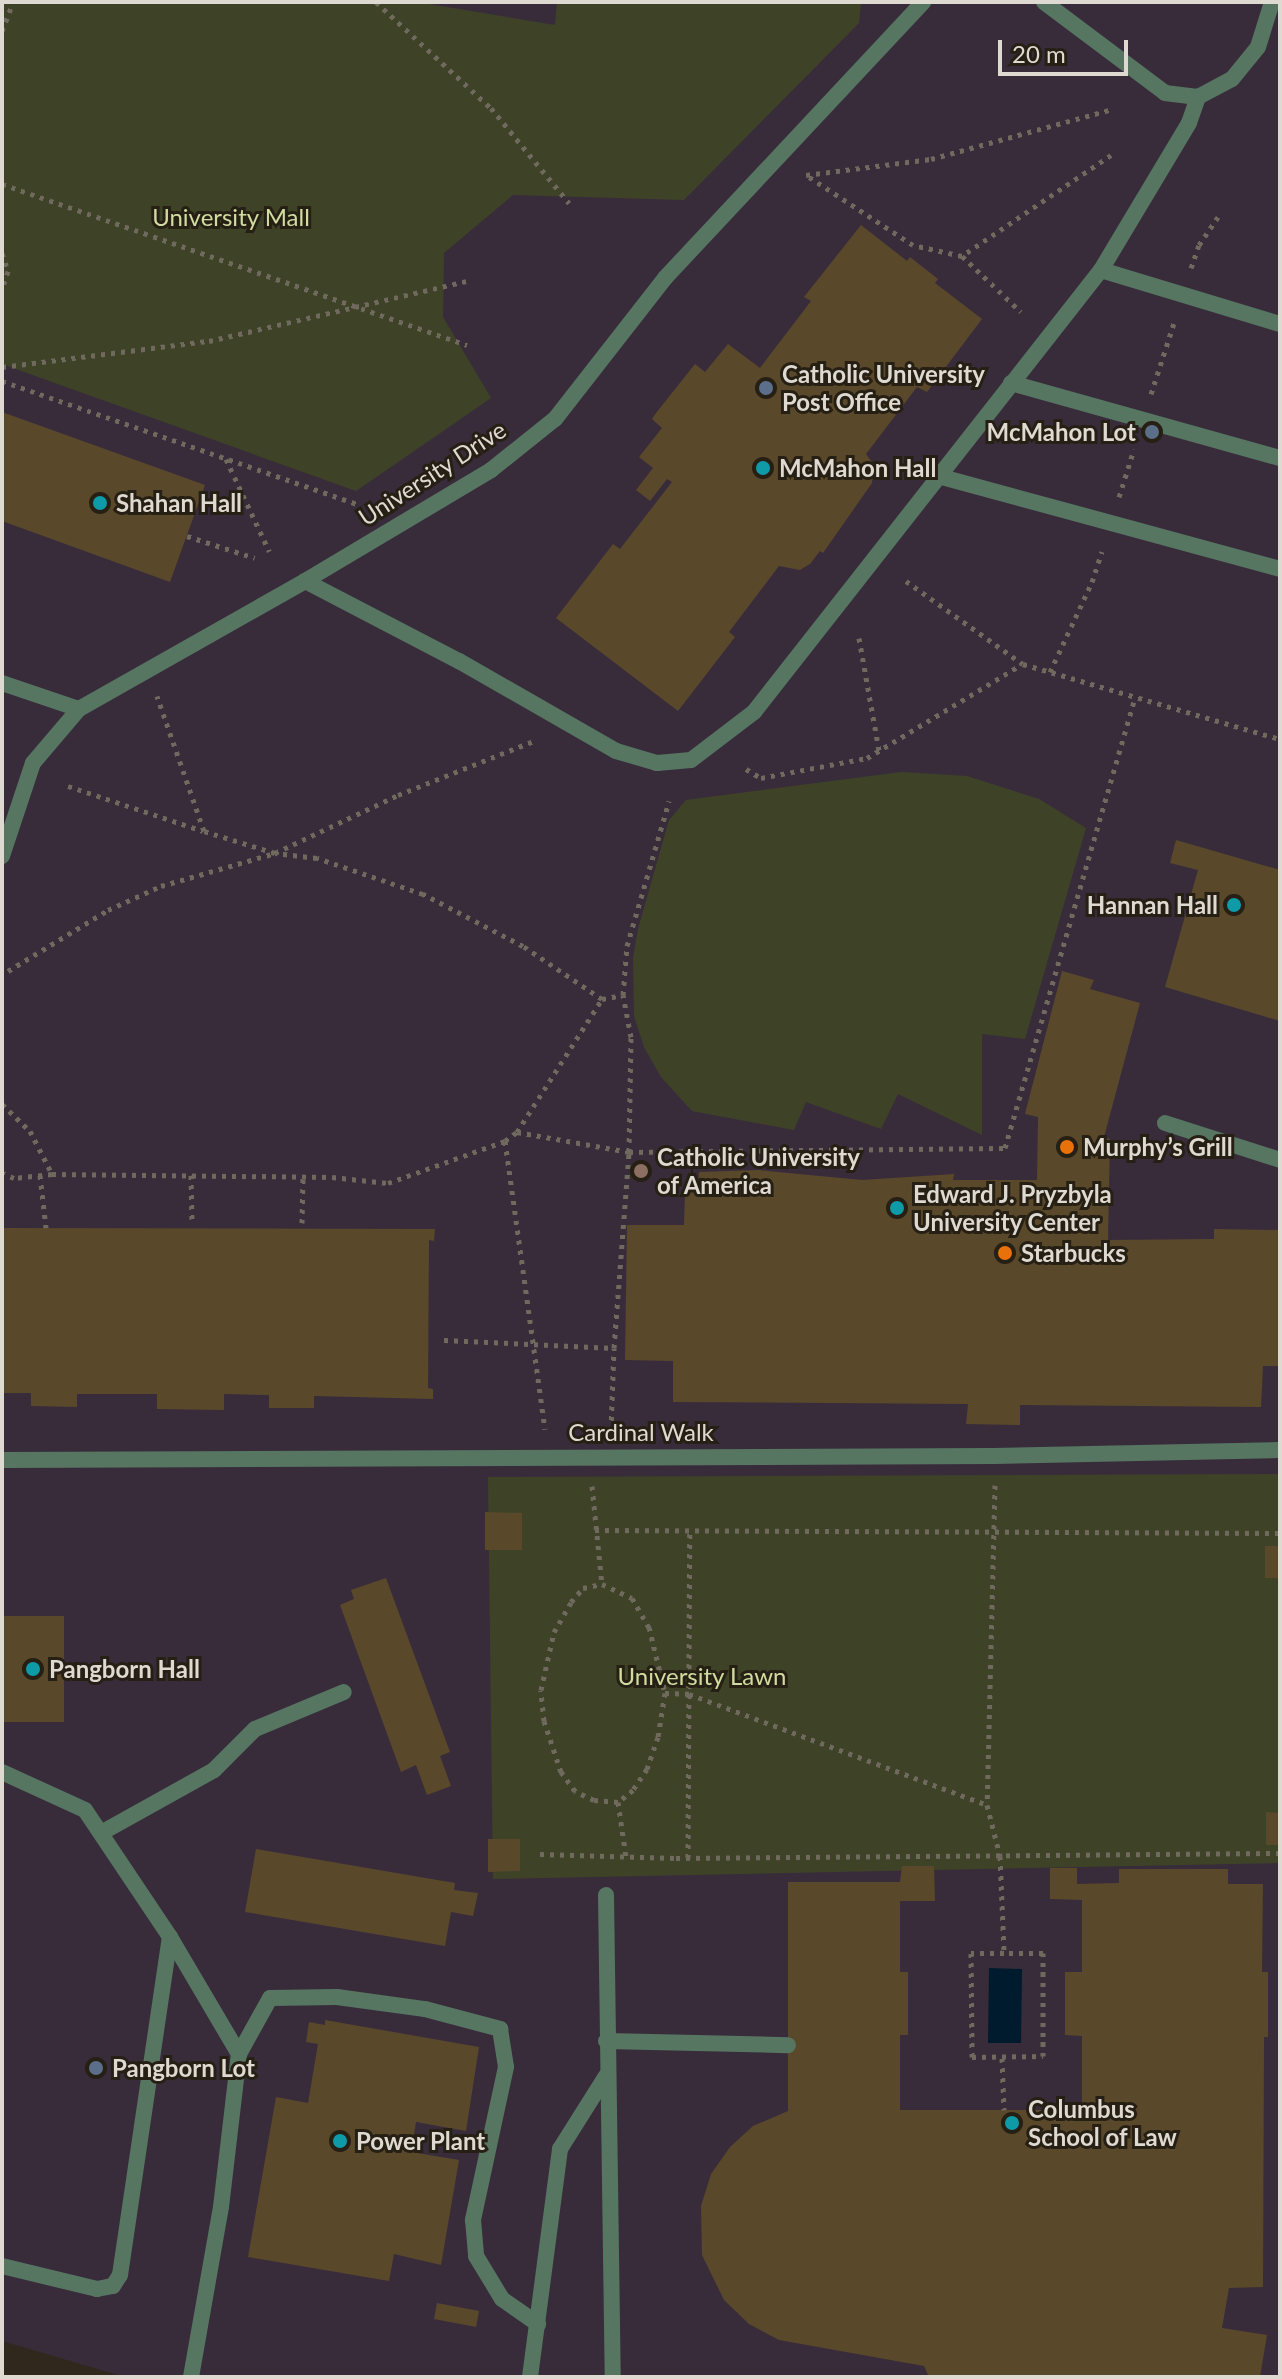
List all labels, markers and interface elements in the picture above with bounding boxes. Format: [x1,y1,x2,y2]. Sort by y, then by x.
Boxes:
scale bar [1002,24,1132,74]
text: 20 m [1012,39,1066,68]
park label: University Mall [152,203,310,231]
place label: Catholic University Post Office [782,360,985,416]
marker: Catholic University Post Office [757,379,775,397]
street label: University Drive [353,415,511,531]
place label: McMahon Lot [987,418,1136,446]
marker: McMahon Lot [1143,423,1161,441]
place label: McMahon Hall [779,454,936,482]
marker: McMahon Hall [754,459,772,477]
place label: Shahan Hall [116,489,242,517]
marker: Shahan Hall [91,494,109,512]
place label: Hannan Hall [1087,891,1218,919]
marker: Hannan Hall [1225,896,1243,914]
place label: Murphy’s Grill [1083,1133,1233,1161]
marker: Murphy’s Grill [1058,1138,1076,1156]
place label: Catholic University of America [657,1143,860,1199]
marker: Catholic University of America [632,1162,650,1180]
place label: Edward J. Pryzbyla University Center [913,1180,1112,1236]
marker: Edward J. Pryzbyla University Center [888,1199,906,1217]
place label: Starbucks [1021,1239,1126,1267]
marker: Starbucks [996,1244,1014,1262]
street label: Cardinal Walk [568,1418,714,1446]
place label: Pangborn Hall [49,1655,200,1683]
marker: Pangborn Hall [24,1660,42,1678]
park label: University Lawn [617,1662,787,1690]
place label: Pangborn Lot [112,2054,255,2082]
marker: Pangborn Lot [87,2059,105,2077]
place label: Columbus School of Law [1028,2095,1177,2151]
marker: Columbus School of Law [1003,2114,1021,2132]
place label: Power Plant [356,2127,486,2155]
marker: Power Plant [331,2132,349,2150]

